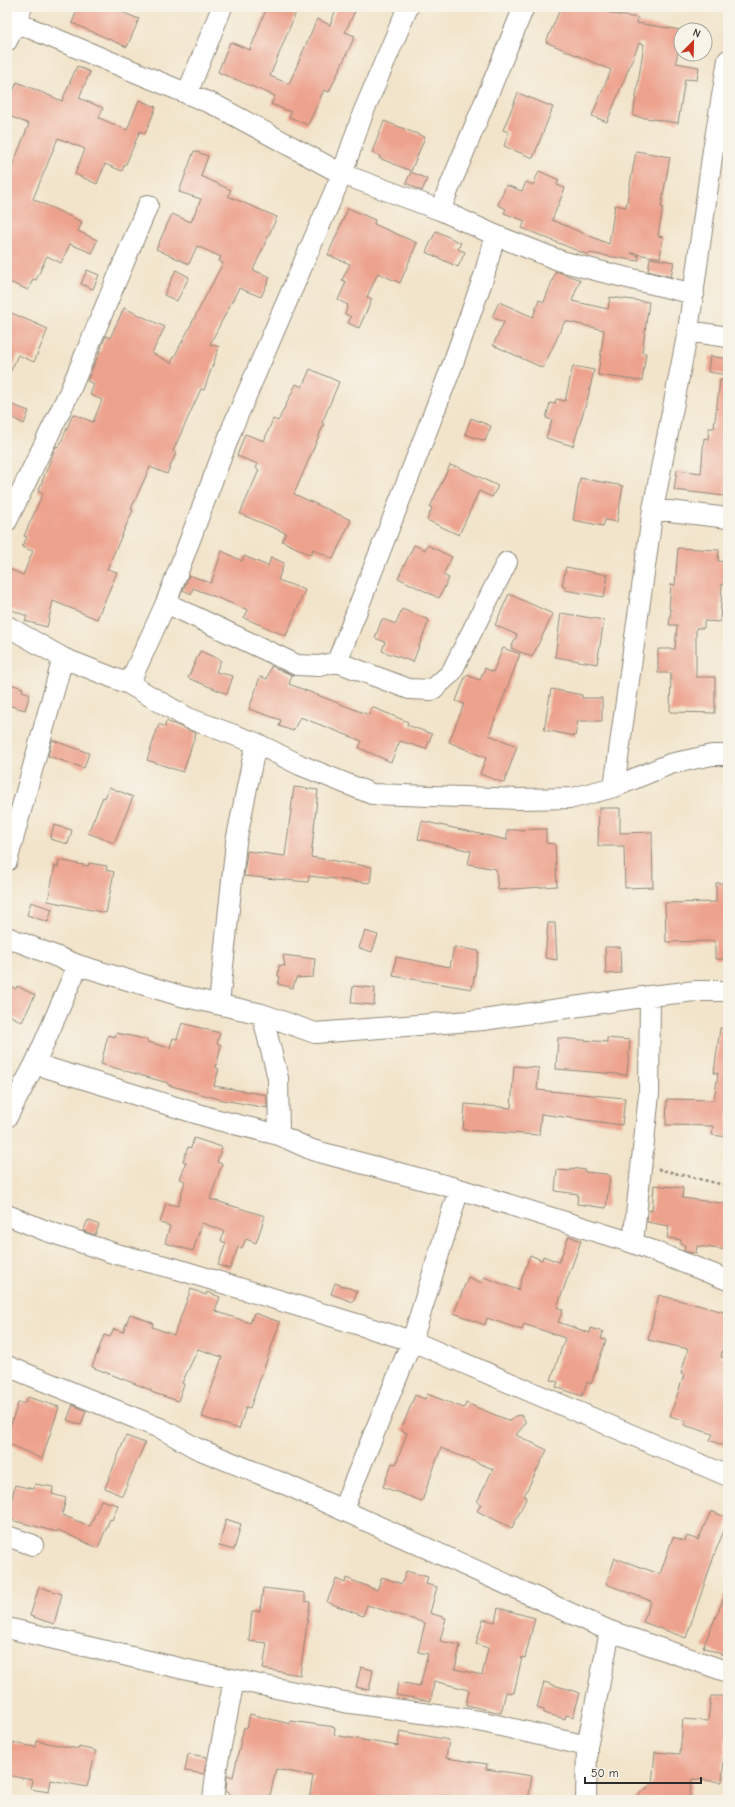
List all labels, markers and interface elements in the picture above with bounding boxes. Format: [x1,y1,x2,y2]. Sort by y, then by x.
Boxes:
north arrow [673,22,713,62]
text: N [691,26,703,41]
scale bar [585,1759,701,1785]
text: 50 m [591,1766,619,1780]

